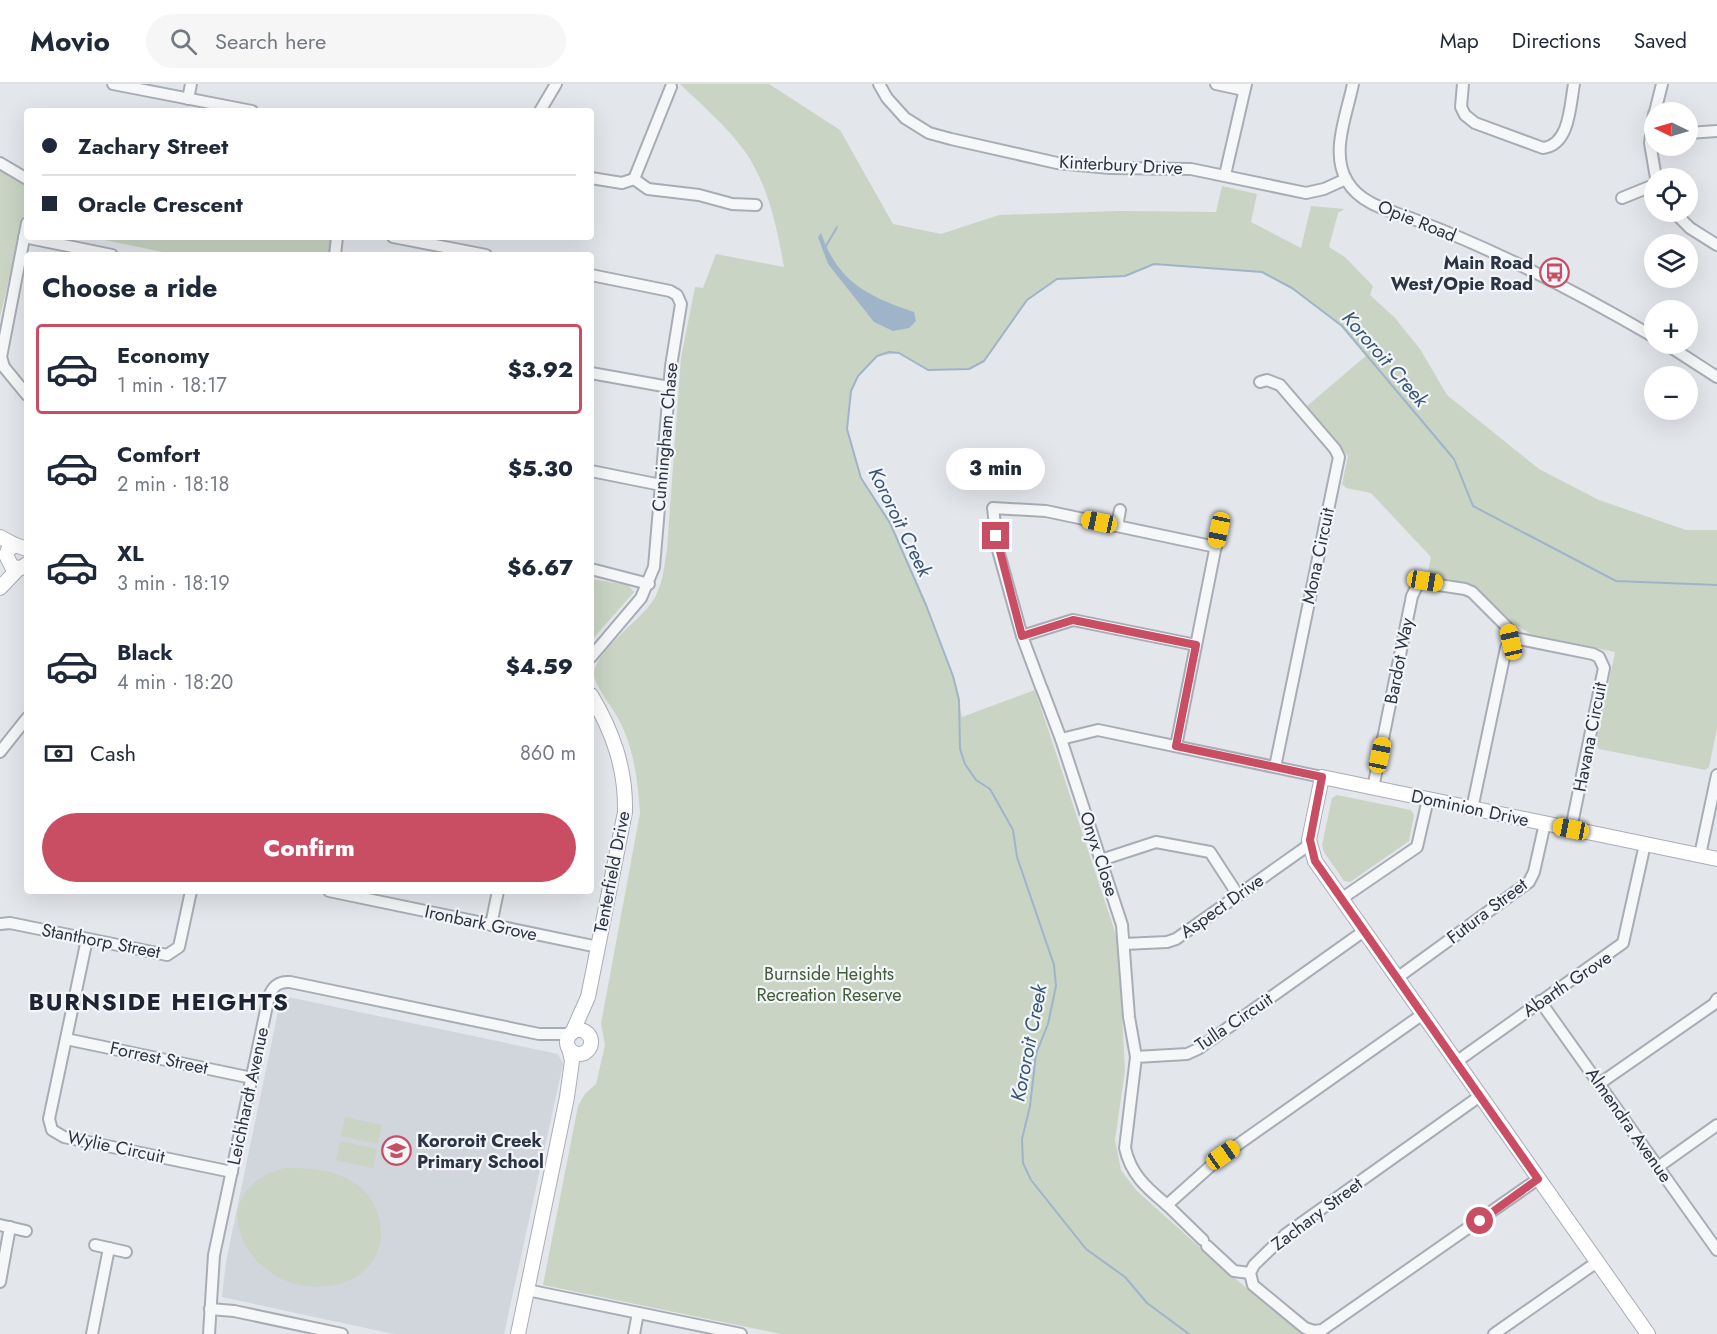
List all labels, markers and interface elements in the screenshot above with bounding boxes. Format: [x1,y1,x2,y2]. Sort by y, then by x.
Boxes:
search box [146,14,566,68]
text: Movio [30,21,110,62]
icon: search [167,25,200,58]
text: Search here [215,25,326,57]
text: Map [1440,26,1479,56]
text: Directions [1512,26,1601,56]
text: Saved [1634,26,1687,56]
north arrow [1644,102,1698,156]
map controls [1644,102,1698,420]
text: Zachary Street [78,130,228,162]
street label: Kinterbury Drive [1058,149,1184,181]
button: locate [1644,168,1698,222]
text: Oracle Crescent [78,188,243,220]
street label: Opie Road [1374,193,1460,249]
button: layers [1644,234,1698,288]
place label: Main Road West/Opie Road [1391,250,1533,297]
bus stop icon: Main Road West/Opie Road [1538,257,1570,289]
text: Choose a ride [42,268,217,307]
button: + [1644,300,1698,354]
water label: Kororoit Creek [1335,305,1436,414]
text: Economy [117,339,209,371]
icon: car [45,342,99,396]
text: $3.92 [508,353,573,385]
street label: Cunningham Chase [646,361,684,513]
button: − [1644,366,1698,420]
text: 1 min · 18:17 [117,371,227,400]
text: Comfort [117,438,200,470]
icon: car [45,441,99,495]
callout: 3 min [946,449,1046,491]
text: $5.30 [508,452,573,484]
text: 3 min [969,454,1022,483]
water label: Kororoit Creek [861,462,940,583]
text: 2 min · 18:18 [117,470,230,499]
street label: Mona Circuit [1295,505,1341,607]
car [1080,509,1118,535]
car [1206,511,1232,549]
route end [982,522,1009,549]
text: XL [117,537,144,569]
icon: car [45,540,99,594]
text: $6.67 [507,551,573,583]
text: 3 min · 18:19 [117,569,230,598]
car [1406,569,1444,593]
street label: Bardot Way [1378,616,1420,706]
car [1498,622,1524,662]
text: Black [117,636,173,668]
icon: car [45,639,99,693]
text: $4.59 [506,650,573,682]
text: 4 min · 18:20 [117,668,233,697]
street label: Havana Circuit [1567,679,1614,794]
car [1367,736,1393,774]
icon: cash [42,737,75,770]
text: Cash [90,737,136,769]
text: 860 m [520,739,576,768]
street label: Dominion Drive [1409,783,1531,833]
street label: Onyx Close [1073,808,1125,900]
street label: Tenterfield Drive [587,809,637,935]
button: Confirm [42,813,576,882]
car [1552,817,1590,841]
street label: Aspect Drive [1175,868,1269,944]
street label: Futura Street [1441,872,1533,950]
street label: Ironbark Grove [422,898,540,948]
street label: Stanthorp Street [39,917,163,965]
street label: Abarth Grove [1517,945,1617,1023]
park label: Burnside Heights Recreation Reserve [757,961,901,1008]
water label: Kororoit Creek [1003,980,1055,1104]
district label: BURNSIDE HEIGHTS [28,984,290,1019]
street label: Tulla Circuit [1190,986,1279,1058]
street label: Leichhardt Avenue [221,1025,275,1167]
street label: Forrest Street [108,1035,211,1081]
street label: Almendra Avenue [1580,1062,1678,1188]
street label: Wylie Circuit [65,1124,168,1170]
place label: Kororoit Creek Primary School [417,1128,544,1175]
school or university icon: Kororoit Creek Primary School [380,1135,412,1167]
car [1203,1137,1243,1173]
street label: Zachary Street [1266,1171,1369,1257]
route start [1466,1207,1493,1234]

